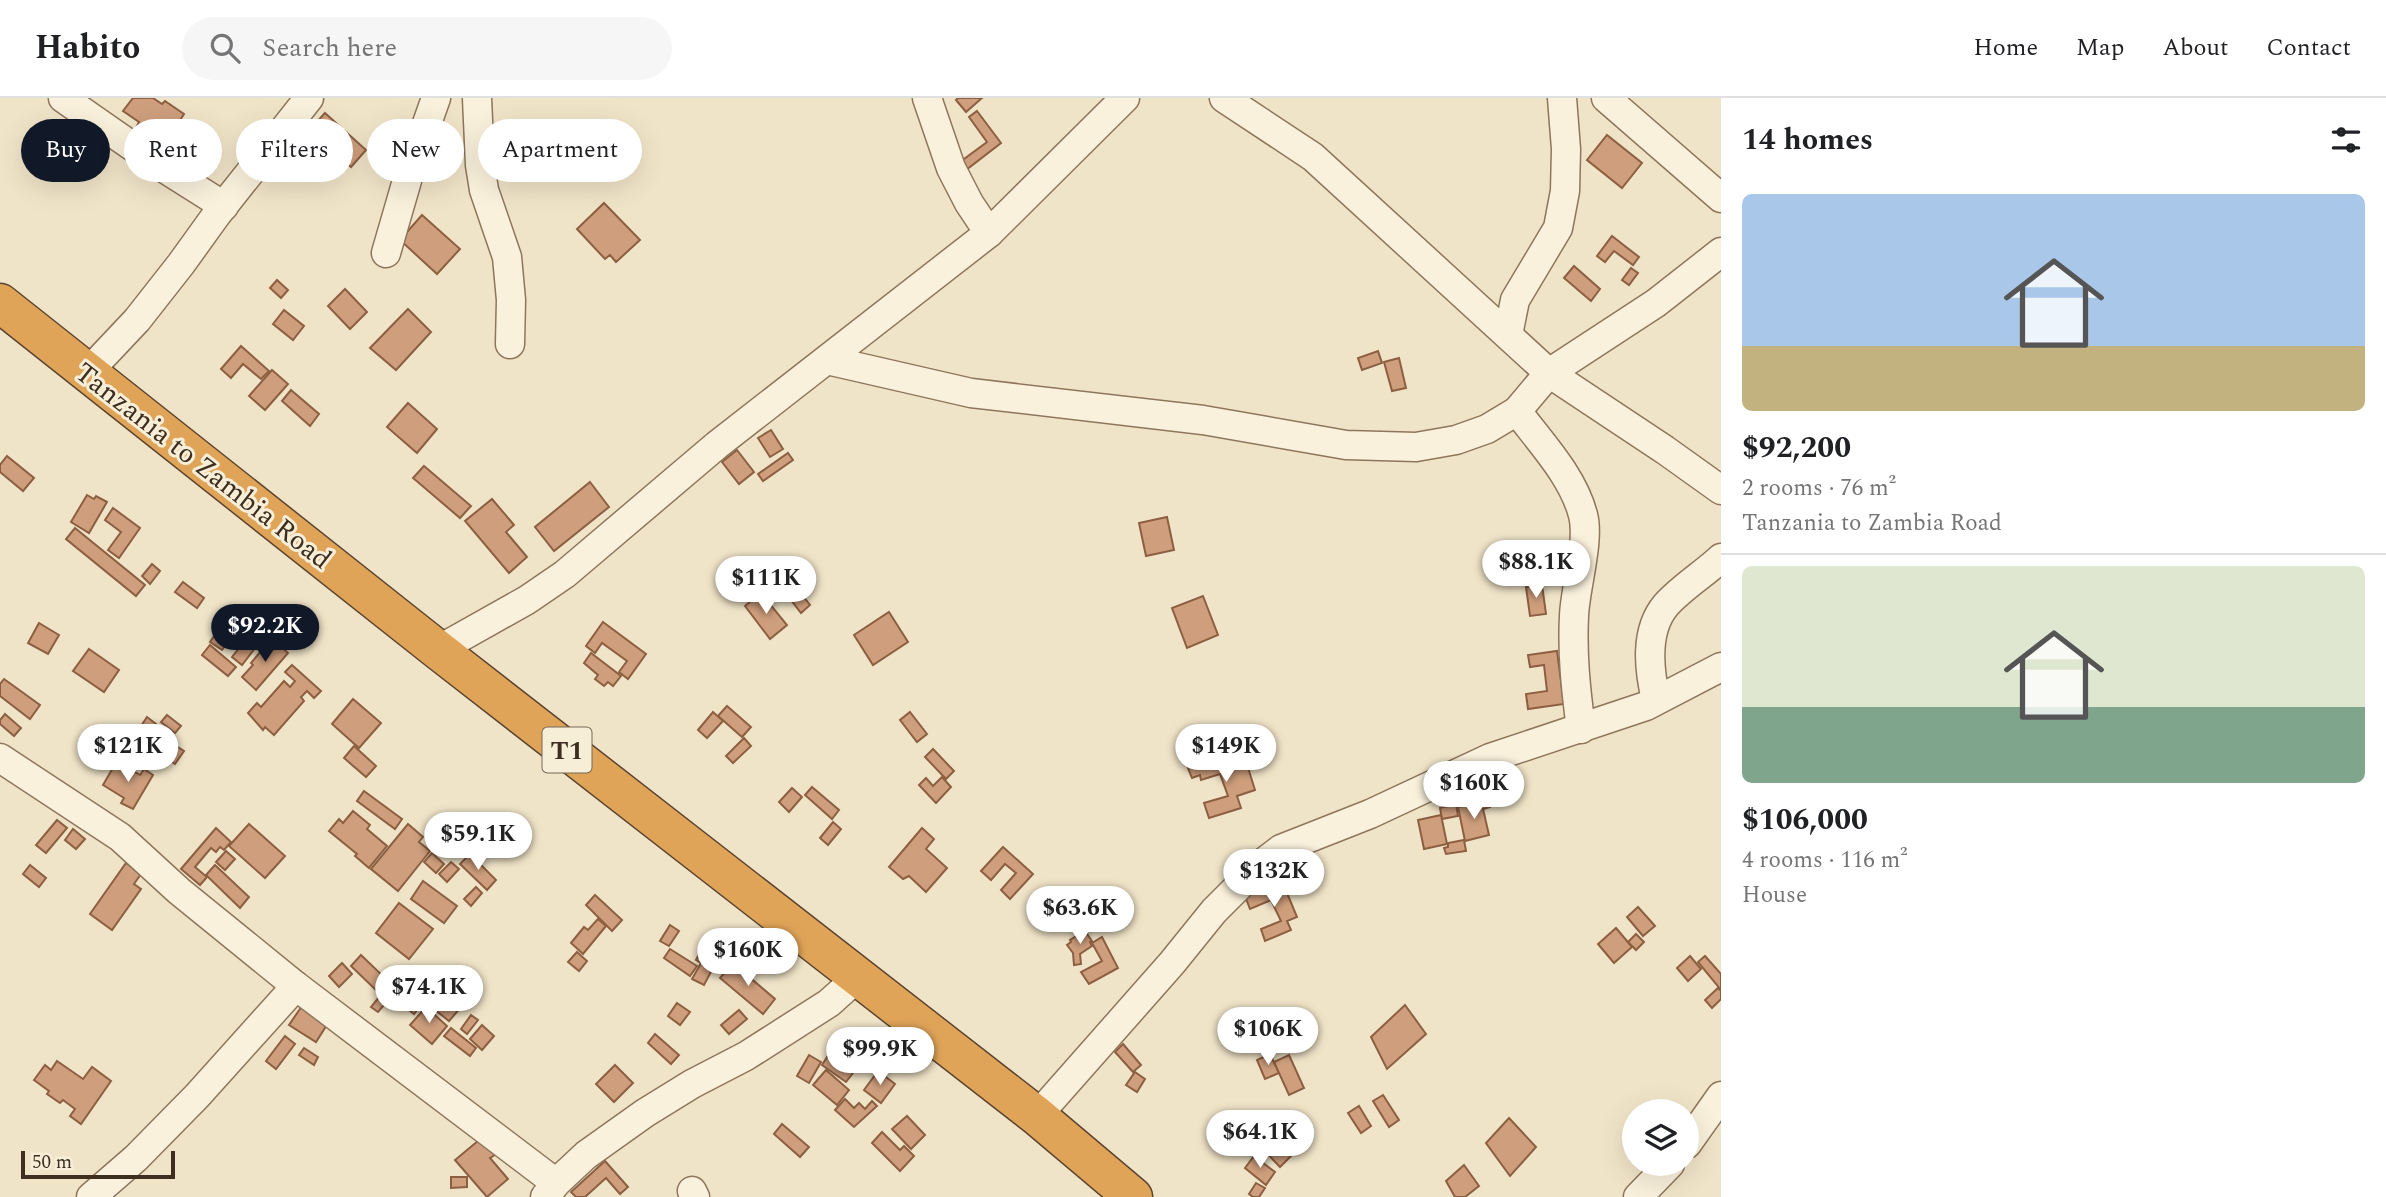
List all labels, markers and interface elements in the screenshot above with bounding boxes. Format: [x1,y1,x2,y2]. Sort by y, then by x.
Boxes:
search box [182,17,672,80]
text: Habito [35,23,140,73]
text: Search here [262,28,397,68]
icon: search [206,29,244,67]
text: Home [1973,30,2038,66]
text: Map [2076,30,2124,66]
text: About [2162,30,2228,66]
text: Contact [2266,30,2351,66]
text: 14 homes [1742,117,1873,163]
chip: Buy [21,119,110,182]
chip: Rent [124,119,222,182]
chip: Filters [236,119,353,182]
chip: New [367,119,464,182]
chip: Apartment [478,119,642,182]
icon: filters [2327,121,2365,159]
icon: home [1991,240,2117,366]
street label: Tanzania to Zambia Road [65,352,341,580]
text: $92,200 [1742,425,1851,471]
text: 2 rooms · 76 m² [1742,471,1896,506]
text: Tanzania to Zambia Road [1742,506,2002,541]
pin: $88.1K [1479,540,1593,600]
text: $88.1K [1498,545,1574,580]
pin: $111K [717,556,815,616]
text: $111K [731,561,801,596]
pin: $92.2K [208,604,322,664]
text: $92.2K [227,609,303,644]
icon: home [1991,612,2117,738]
pin: $121K [79,724,177,784]
pin: $149K [1177,724,1275,784]
road number: T1 [542,728,592,772]
text: $121K [93,729,163,764]
text: $149K [1191,729,1261,764]
pin: $160K [1425,762,1523,821]
text: $160K [1439,766,1509,801]
text: $106,000 [1742,797,1868,843]
pin: $59.1K [421,812,535,872]
text: $59.1K [440,817,516,852]
text: 4 rooms · 116 m² [1742,843,1908,878]
pin: $132K [1225,850,1323,909]
text: $132K [1239,854,1309,889]
text: House [1742,878,1807,913]
pin: $63.6K [1023,886,1137,946]
text: $63.6K [1042,891,1118,926]
pin: $160K [699,928,797,988]
text: $160K [713,933,783,968]
pin: $74.1K [372,965,486,1025]
text: $74.1K [391,970,467,1005]
pin: $106K [1219,1007,1317,1067]
text: $106K [1233,1012,1303,1047]
pin: $99.9K [823,1028,937,1087]
text: $99.9K [842,1032,918,1067]
map controls [1622,1099,1699,1176]
button: layers [1622,1099,1699,1176]
pin: $64.1K [1203,1110,1317,1170]
text: $64.1K [1222,1115,1298,1150]
scale bar [21,1148,175,1180]
text: 50 m [32,1148,72,1177]

